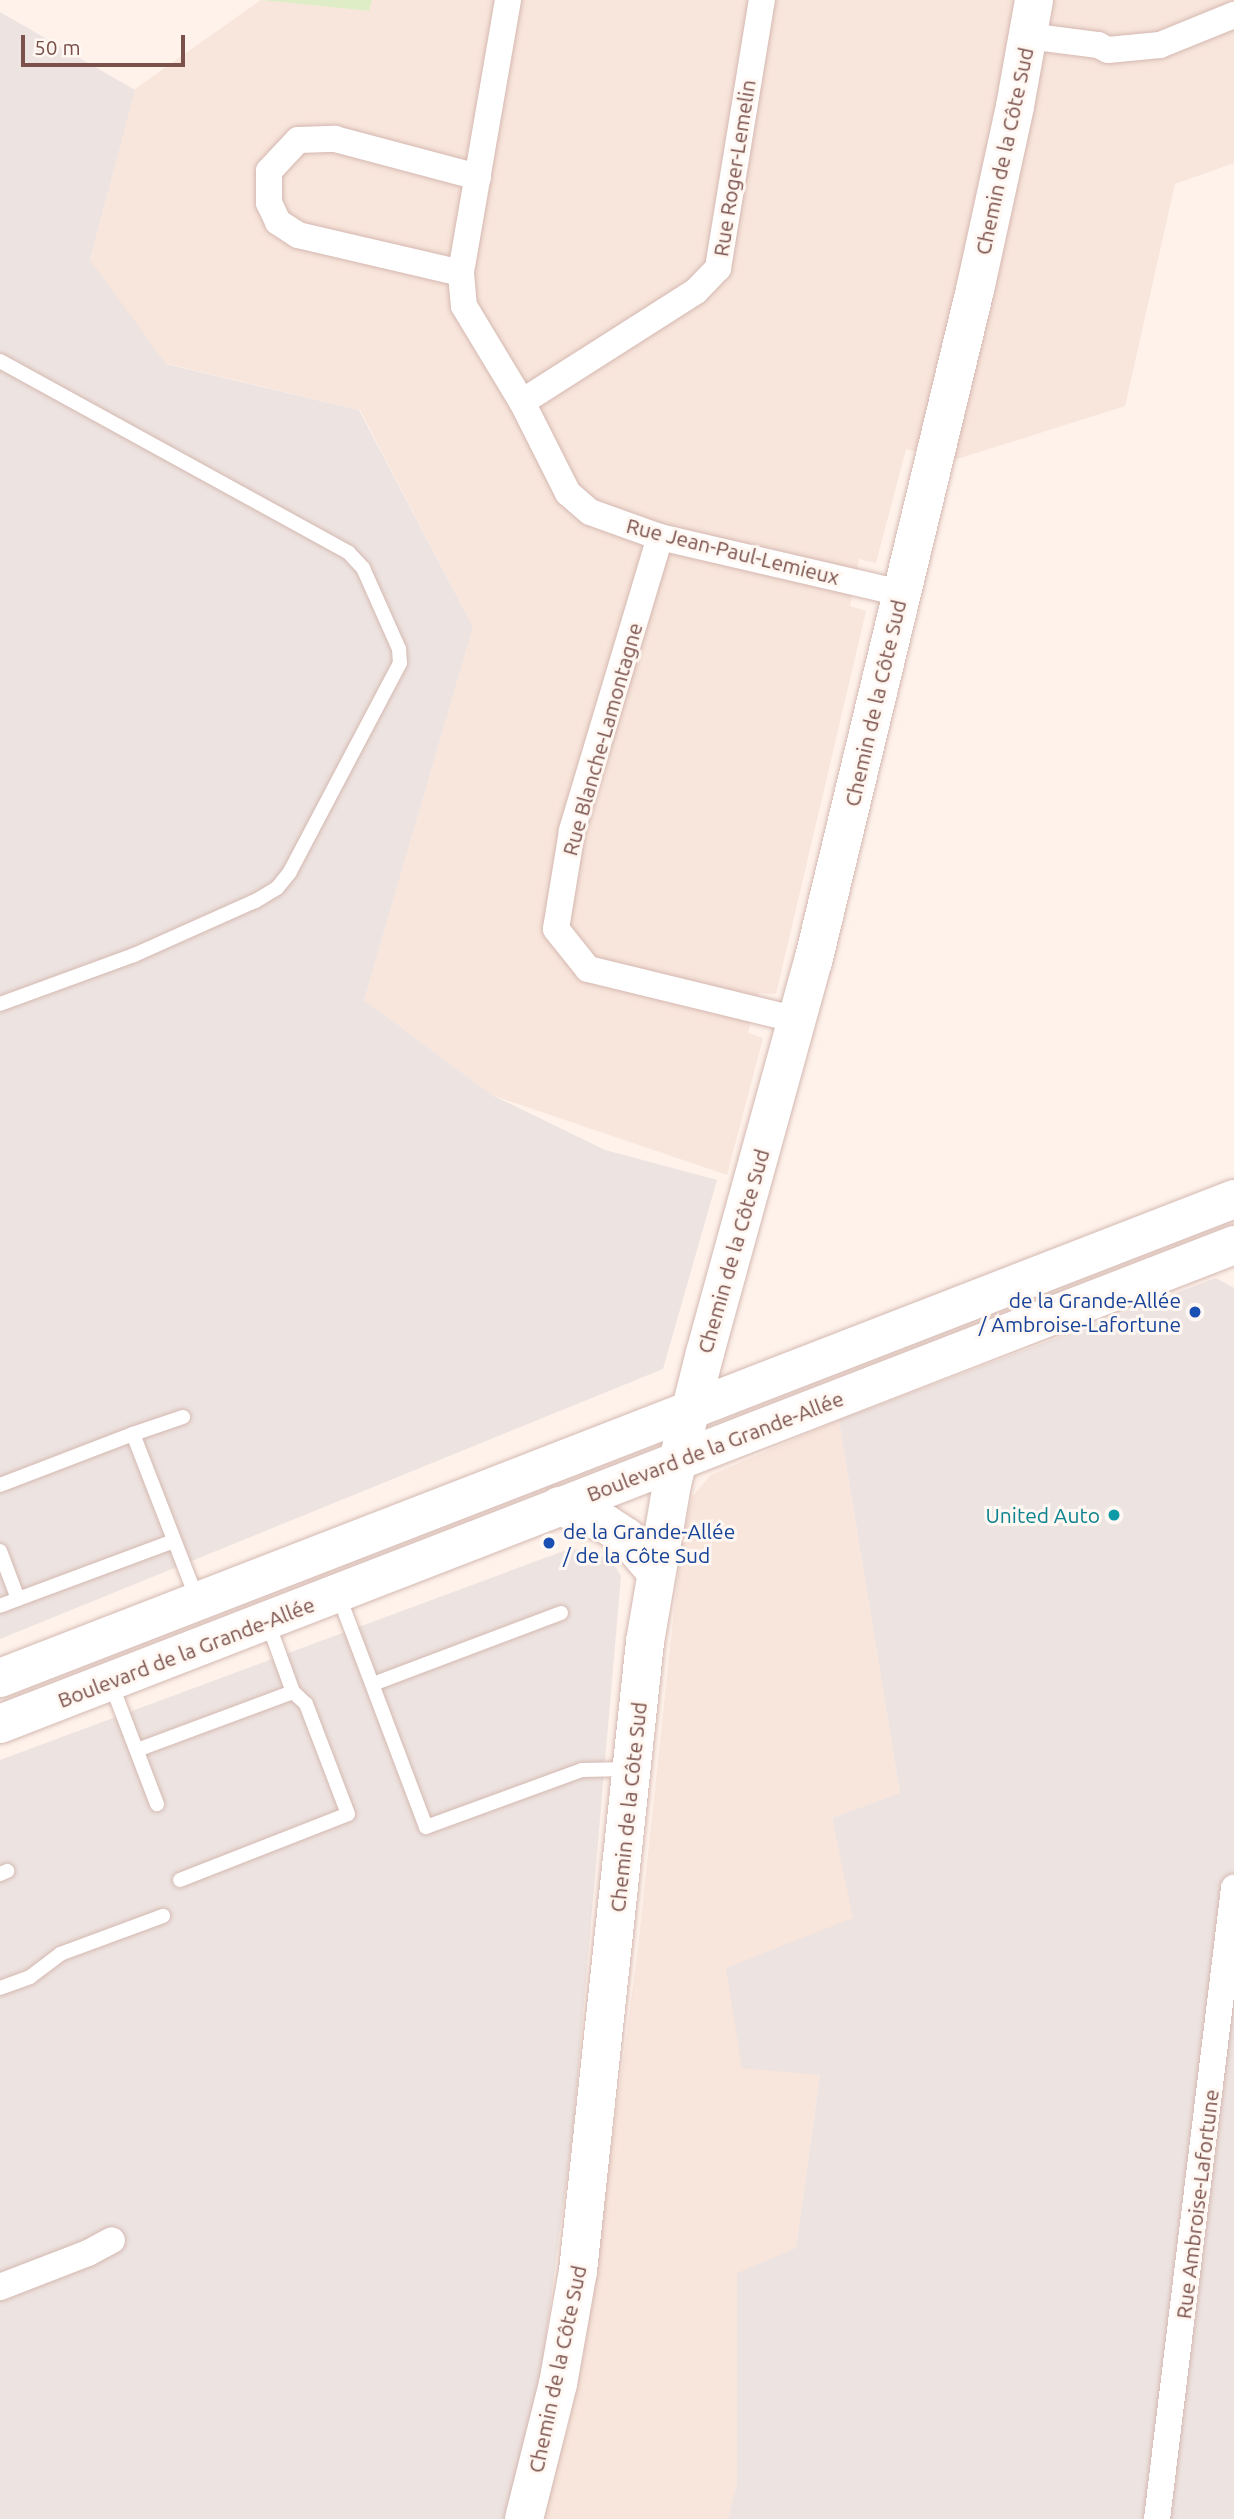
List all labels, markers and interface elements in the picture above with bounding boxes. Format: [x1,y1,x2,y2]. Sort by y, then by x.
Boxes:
scale bar [24,21,189,65]
text: 50 m [34,35,81,59]
street label: Chemin de la Côte Sud [970,45,1038,257]
street label: Rue Roger-Lemelin [708,78,760,258]
street label: Rue Jean-Paul-Lemieux [624,512,842,590]
street label: Chemin de la Côte Sud [839,597,911,809]
street label: Rue Blanche-Lamontagne [557,620,647,858]
street label: Chemin de la Côte Sud [692,1146,774,1356]
place label: de la Grande-Allée / Ambroise-Lafortune [979,1287,1181,1337]
marker: de la Grande-Allée / Ambroise-Lafortune [1187,1304,1203,1320]
street label: Boulevard de la Grande-Allée [583,1385,847,1507]
place label: United Auto [986,1502,1100,1528]
marker: United Auto [1106,1507,1122,1523]
place label: de la Grande-Allée / de la Côte Sud [563,1518,735,1568]
marker: de la Grande-Allée / de la Côte Sud [541,1535,557,1551]
street label: Boulevard de la Grande-Allée [54,1591,318,1713]
street label: Chemin de la Côte Sud [604,1701,652,1913]
street label: Rue Ambroise-Lafortune [1170,2088,1224,2320]
street label: Chemin de la Côte Sud [523,2263,591,2475]

